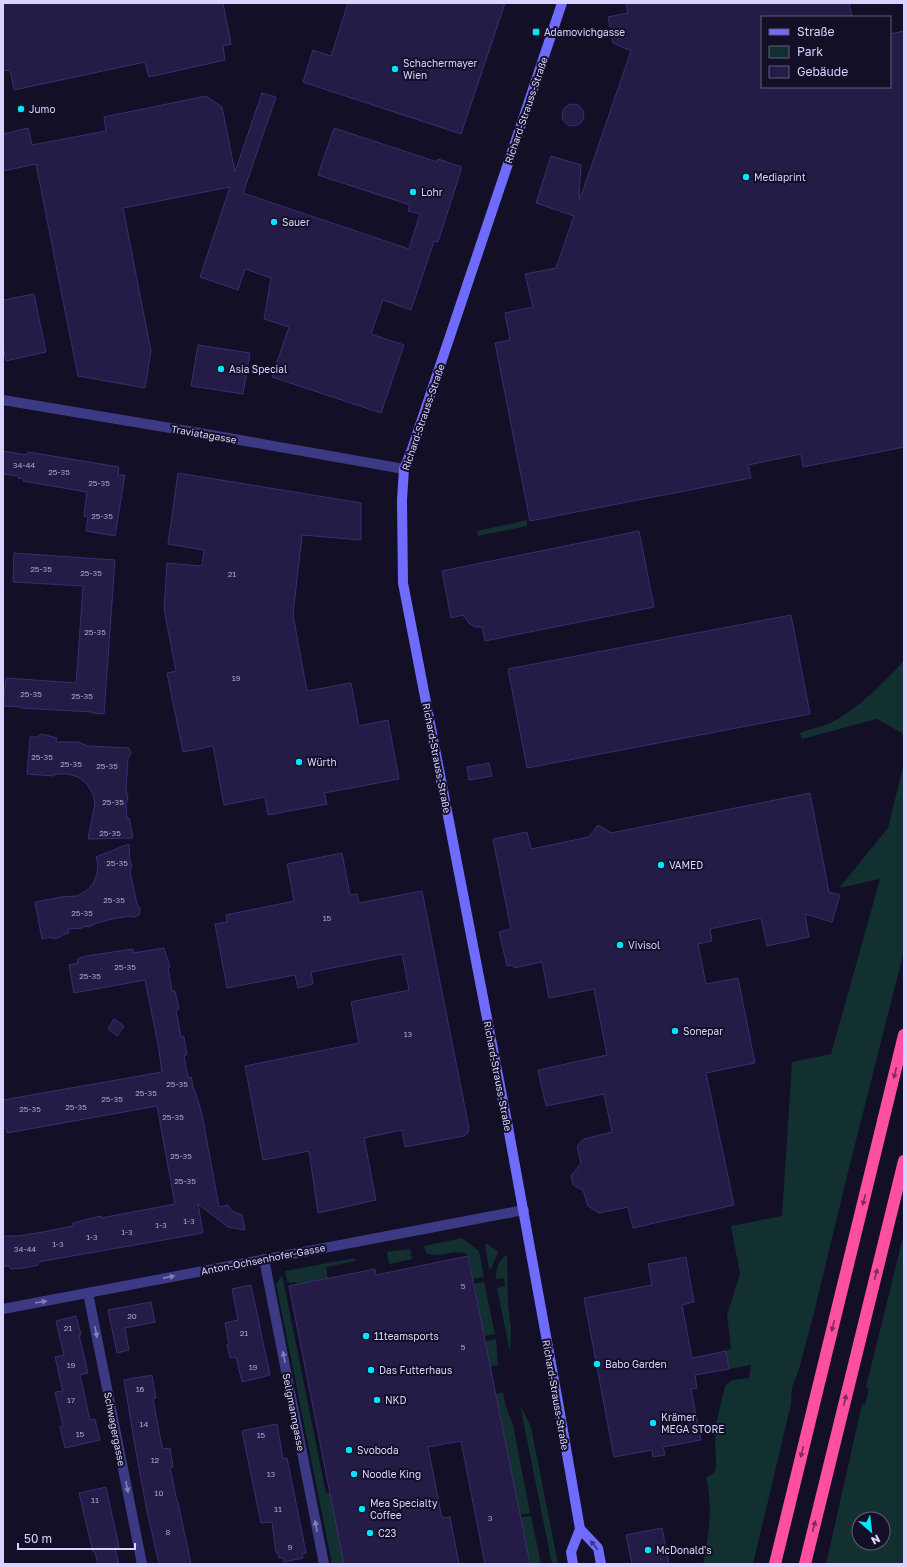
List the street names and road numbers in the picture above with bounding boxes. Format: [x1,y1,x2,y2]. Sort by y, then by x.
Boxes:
street label: Richard-Strauss-Straße [502,55,550,165]
street label: Richard-Strauss-Straße [399,362,447,472]
street label: Traviatagasse [170,422,238,446]
street label: Richard-Strauss-Straße [420,702,454,814]
street label: Richard-Strauss-Straße [481,1020,515,1132]
street label: Anton-Ochsenhofer-Gasse [200,1241,326,1277]
street label: Richard-Strauss-Straße [540,1339,572,1451]
street label: Seligmanngasse [281,1372,307,1452]
street label: Schwagergasse [102,1391,128,1467]

